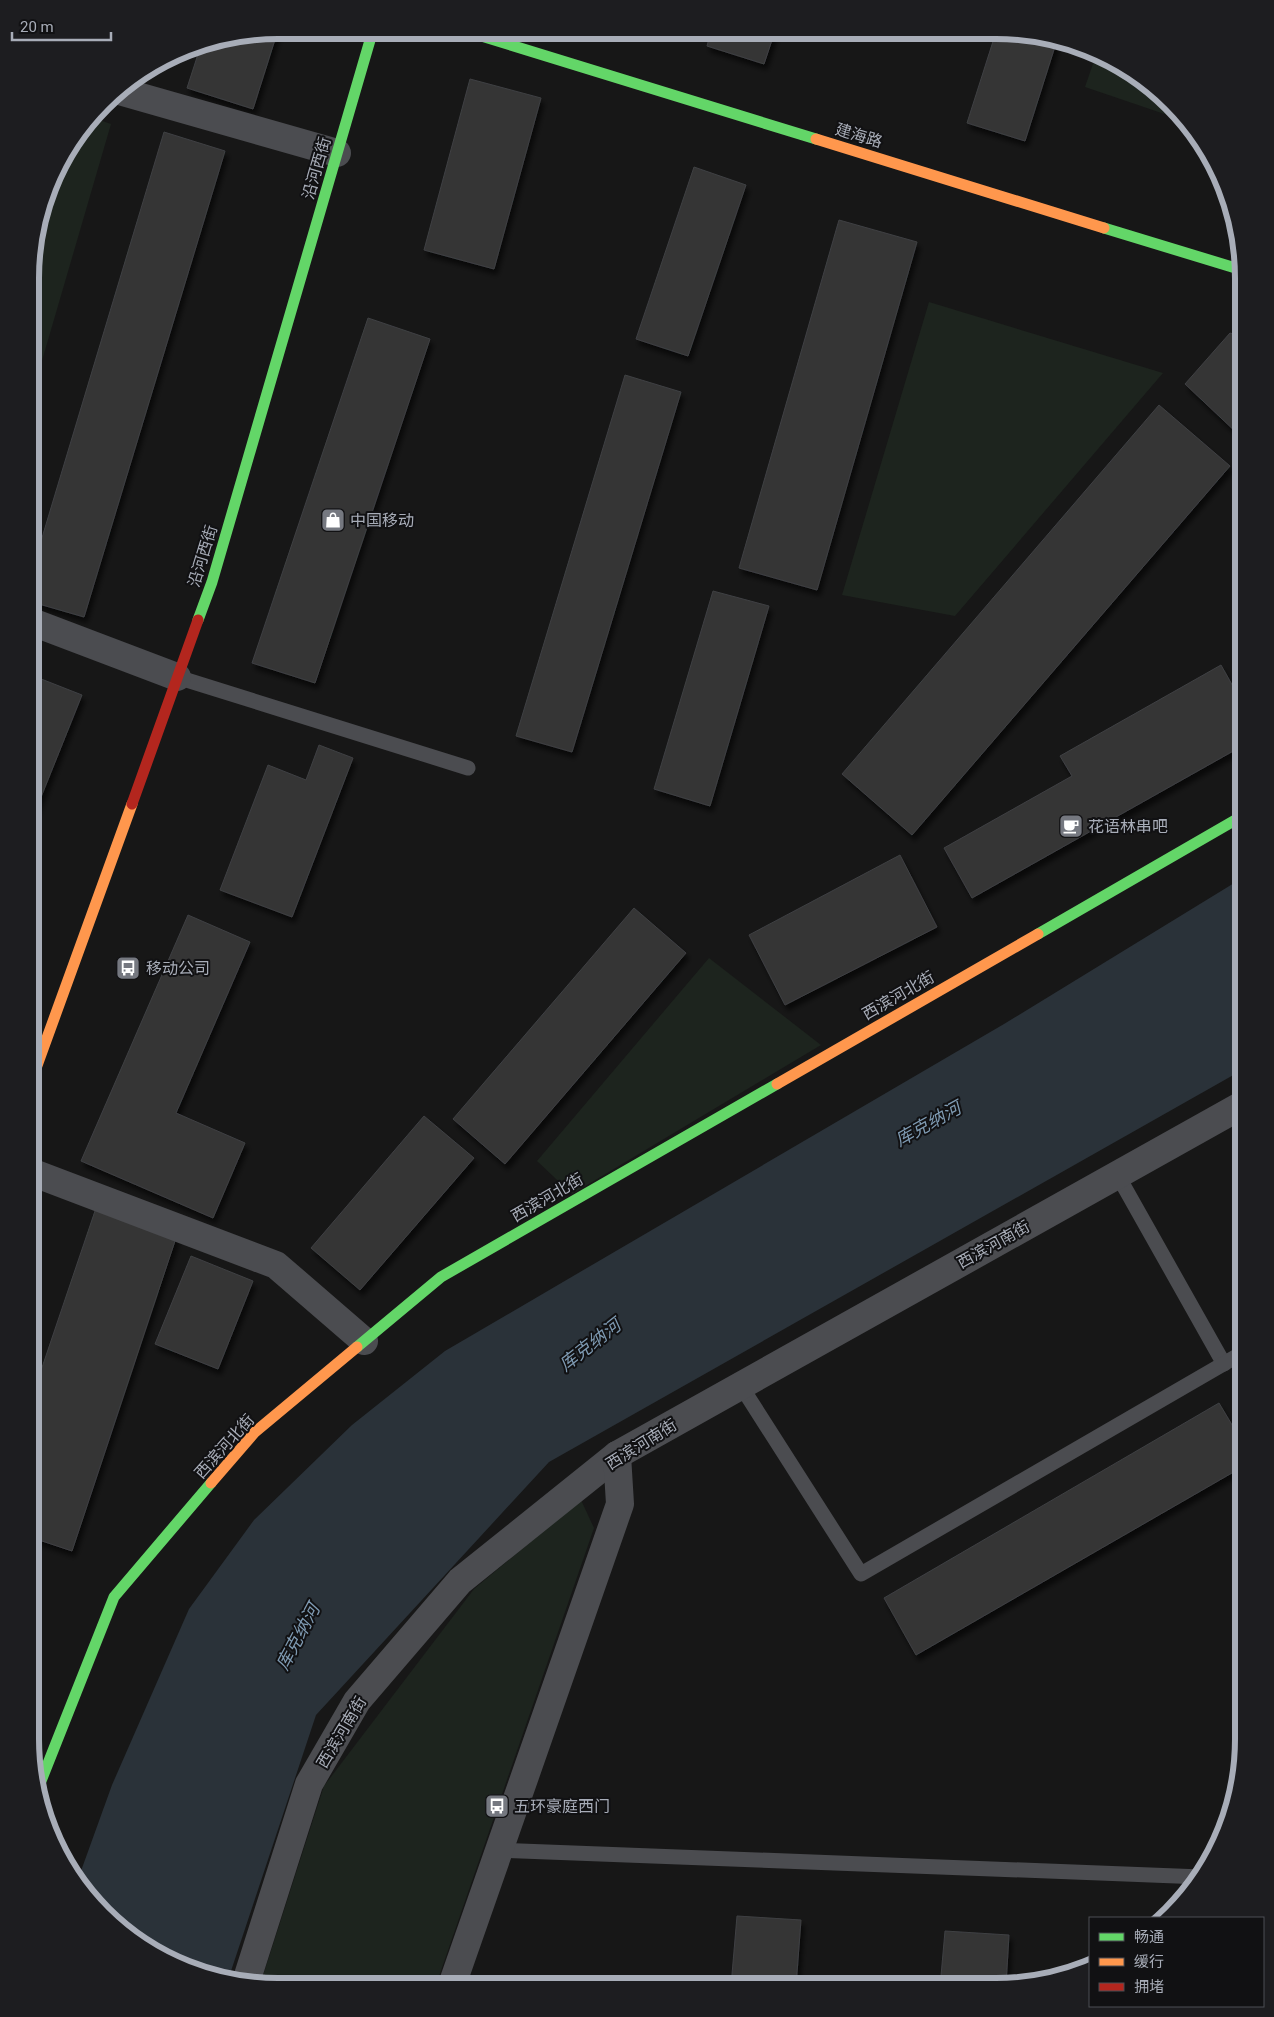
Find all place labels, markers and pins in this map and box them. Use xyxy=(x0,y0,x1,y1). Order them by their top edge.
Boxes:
shop icon: 中国移动 xyxy=(320,507,346,533)
place label: 中国移动 xyxy=(350,511,414,530)
cafe icon: 花语林串吧 xyxy=(1058,813,1084,839)
place label: 花语林串吧 xyxy=(1088,817,1168,836)
bus stop icon: 移动公司 xyxy=(115,955,141,981)
place label: 移动公司 xyxy=(146,959,210,978)
bus stop icon: 五环豪庭西门 xyxy=(484,1793,510,1819)
place label: 五环豪庭西门 xyxy=(514,1797,610,1816)

